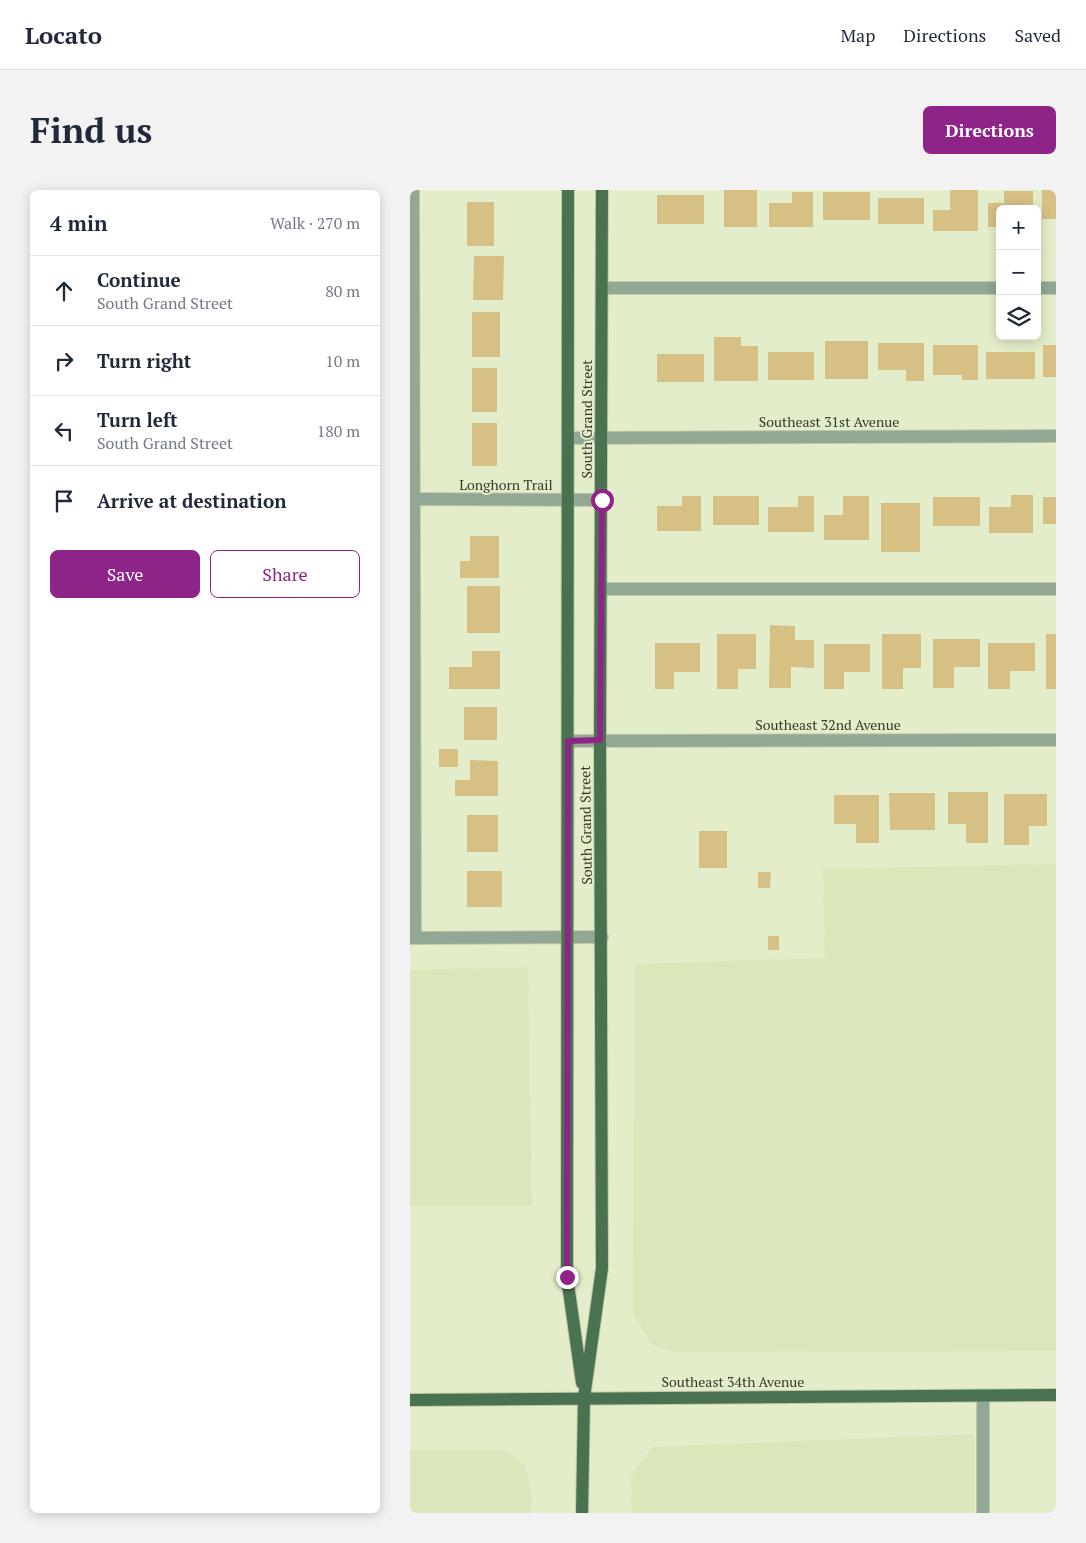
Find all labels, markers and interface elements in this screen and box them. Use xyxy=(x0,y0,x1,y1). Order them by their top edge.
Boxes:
text: Locato xyxy=(25,19,102,51)
text: Map xyxy=(840,23,875,47)
text: Directions xyxy=(903,23,986,47)
text: Saved xyxy=(1014,23,1061,47)
button: Directions xyxy=(923,106,1056,154)
text: Find us xyxy=(30,107,152,153)
map controls xyxy=(996,205,1041,340)
button: + xyxy=(996,205,1041,250)
text: 4 min xyxy=(50,209,107,237)
text: Walk · 270 m xyxy=(270,212,360,234)
button: − xyxy=(996,250,1041,295)
text: Continue xyxy=(97,267,181,292)
icon: ahead xyxy=(50,277,78,305)
text: 80 m xyxy=(325,280,360,302)
text: South Grand Street xyxy=(97,292,233,314)
button: layers xyxy=(996,295,1041,340)
icon: right xyxy=(50,347,78,375)
text: Turn right xyxy=(97,348,191,373)
text: 10 m xyxy=(325,350,360,372)
street label: South Grand Street xyxy=(577,359,596,479)
text: Turn left xyxy=(97,407,178,432)
street label: Southeast 31st Avenue xyxy=(759,412,899,431)
icon: left xyxy=(50,417,78,445)
text: 180 m xyxy=(317,420,360,442)
text: South Grand Street xyxy=(97,432,233,454)
street label: Longhorn Trail xyxy=(459,475,553,494)
icon: arrive xyxy=(50,487,78,515)
text: Arrive at destination xyxy=(97,488,286,513)
route start xyxy=(591,489,614,512)
button: Save xyxy=(50,550,200,598)
button: Share xyxy=(210,550,360,598)
street label: Southeast 32nd Avenue xyxy=(755,715,901,734)
street label: South Grand Street xyxy=(575,765,596,885)
route end xyxy=(556,1266,579,1289)
street label: Southeast 34th Avenue xyxy=(662,1372,804,1391)

